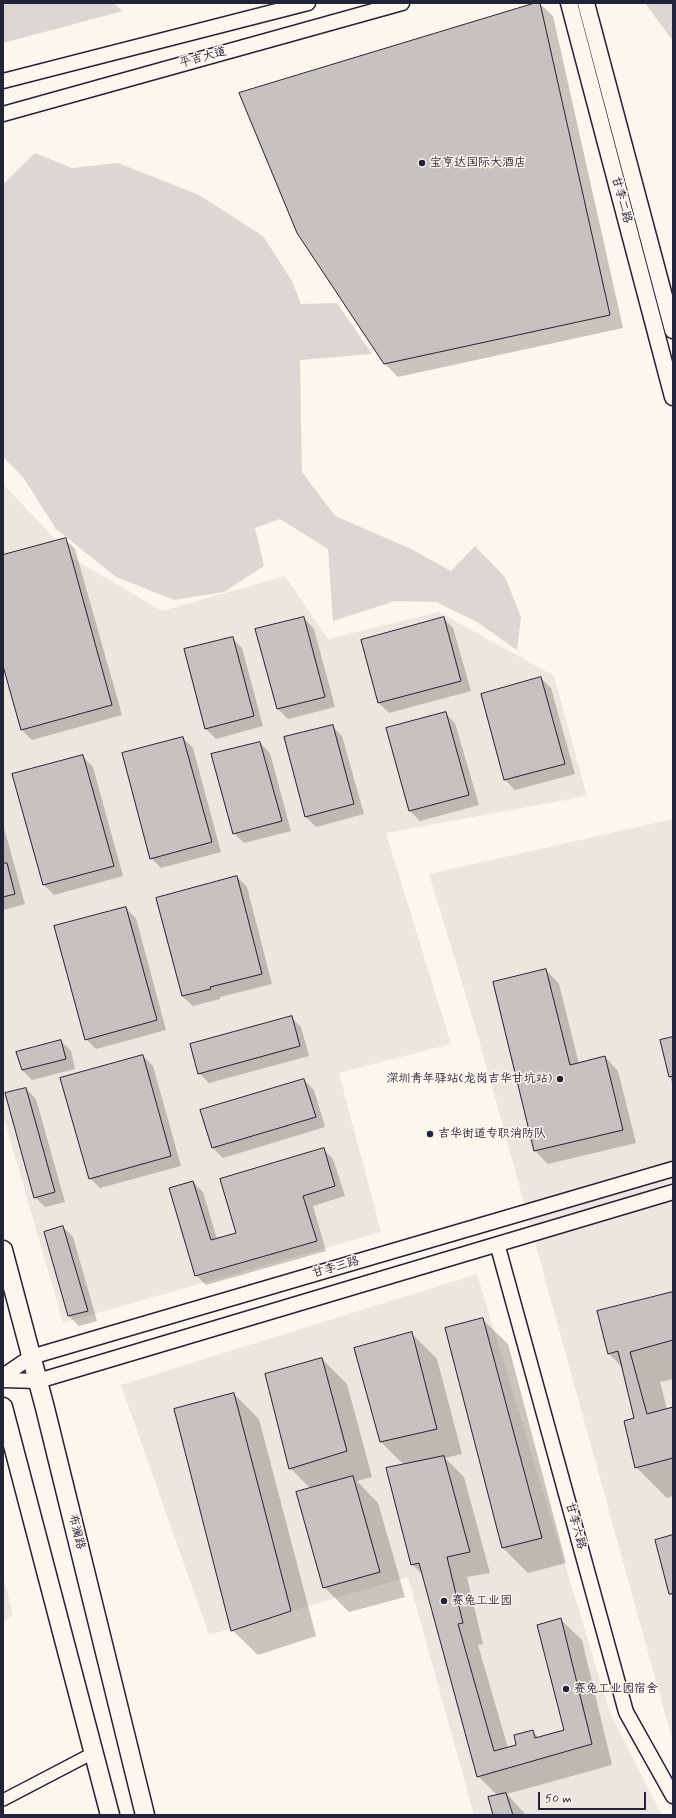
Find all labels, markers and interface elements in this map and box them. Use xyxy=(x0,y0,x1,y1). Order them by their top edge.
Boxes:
street label: 平吉大道 xyxy=(178,45,228,71)
place label: 宝亨达国际大酒店 xyxy=(430,156,526,170)
marker: 宝亨达国际大酒店 xyxy=(417,158,427,168)
street label: 甘李二路 xyxy=(608,175,634,225)
place label: 深圳青年驿站(龙岗吉华甘坑站) xyxy=(387,1072,552,1086)
marker: 深圳青年驿站(龙岗吉华甘坑站) xyxy=(555,1074,565,1084)
place label: 吉华街道专职消防队 xyxy=(438,1127,546,1141)
marker: 吉华街道专职消防队 xyxy=(425,1129,435,1139)
street label: 甘李三路 xyxy=(311,1254,361,1282)
street label: 甘李六路 xyxy=(562,1501,588,1551)
street label: 布澜路 xyxy=(65,1513,87,1551)
place label: 赛兔工业园 xyxy=(452,1594,512,1608)
marker: 赛兔工业园 xyxy=(439,1596,449,1606)
place label: 赛兔工业园宿舍 xyxy=(574,1682,658,1696)
marker: 赛兔工业园宿舍 xyxy=(561,1684,571,1694)
scale bar xyxy=(540,1784,648,1810)
text: 50 m xyxy=(545,1791,572,1807)

